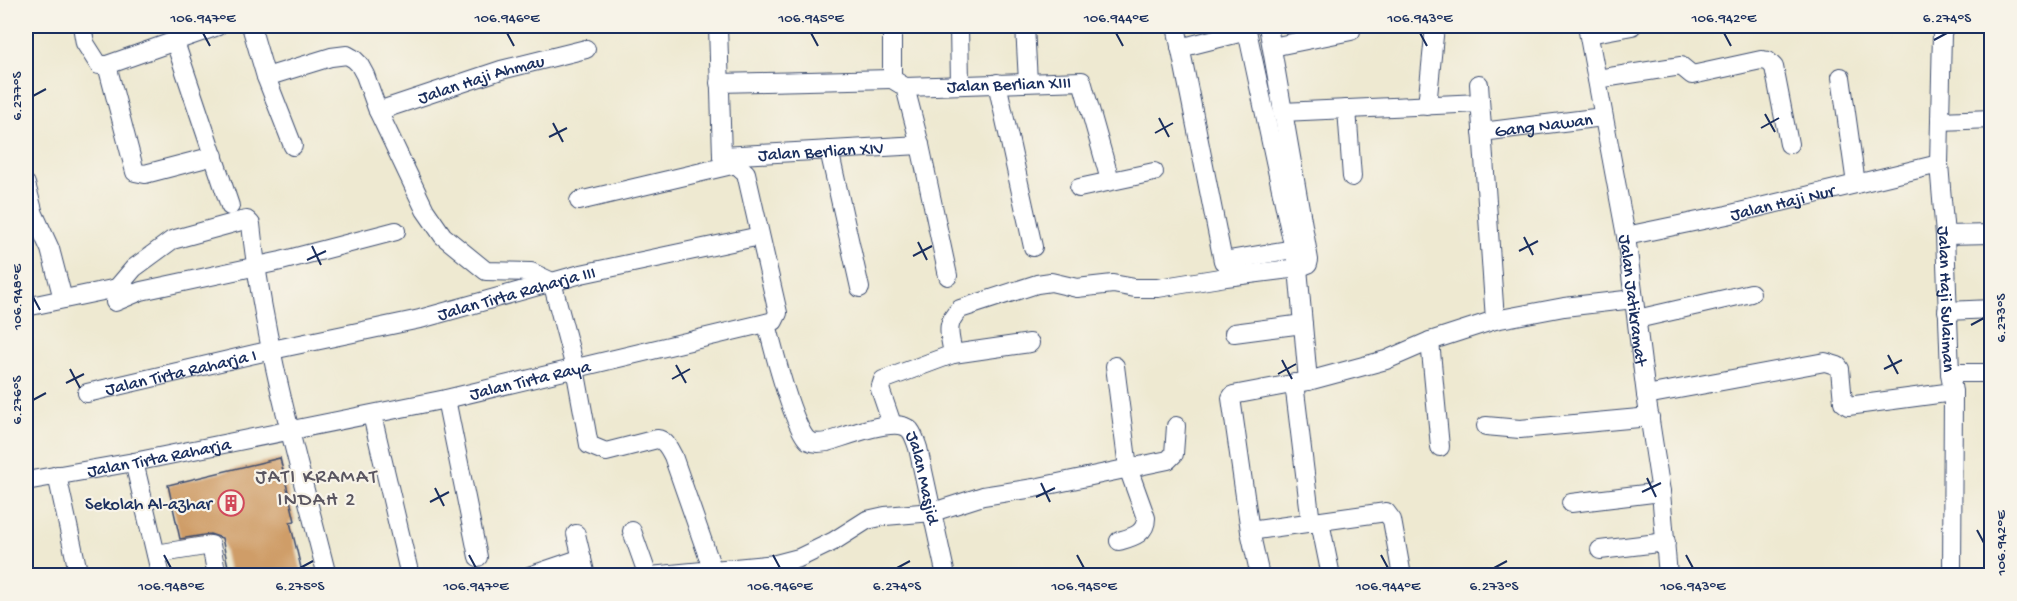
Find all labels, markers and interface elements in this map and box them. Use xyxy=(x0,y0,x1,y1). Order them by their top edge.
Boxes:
text: 106.947°E xyxy=(169,10,236,28)
text: 106.946°E xyxy=(473,10,540,28)
text: 106.945°E xyxy=(777,10,844,28)
text: 106.944°E xyxy=(1083,10,1149,28)
text: 106.943°E xyxy=(1386,10,1453,28)
text: 106.942°E xyxy=(1691,10,1757,28)
text: 6.274°S xyxy=(1923,10,1971,28)
street label: Jalan Haji Ahmau xyxy=(416,52,547,110)
text: 6.277°S xyxy=(9,71,27,120)
street label: Jalan Berlian XIII xyxy=(946,73,1072,99)
street label: Gang Nawan xyxy=(1494,110,1595,143)
street label: Jalan Berlian XIV xyxy=(758,139,884,167)
street label: Jalan Haji Nur xyxy=(1729,181,1839,227)
street label: Jalan Haji Sulaiman xyxy=(1931,225,1958,373)
street label: Jalan Jatikramat xyxy=(1613,234,1650,368)
text: 106.948°E xyxy=(9,263,27,331)
street label: Jalan Tirta Raharja III xyxy=(435,263,598,327)
text: 6.273°S xyxy=(1993,293,2011,342)
street label: Jalan Tirta Raharja I xyxy=(103,346,259,401)
street label: Jalan Tirta Raya xyxy=(468,357,594,406)
text: 6.276°S xyxy=(9,376,27,424)
street label: Jalan Masjid xyxy=(900,428,943,528)
street label: Jalan Tirta Raharja xyxy=(86,435,234,483)
district label: JATI KRAMAT INDAH 2 xyxy=(256,467,378,513)
building icon: Sekolah Al-azhar xyxy=(216,488,246,518)
place label: Sekolah Al-azhar xyxy=(85,495,214,516)
text: 106.942°E xyxy=(1993,510,2011,576)
text: 106.948°E xyxy=(137,578,205,596)
text: 6.275°S xyxy=(275,578,325,596)
text: 106.947°E xyxy=(442,578,509,596)
text: 106.946°E xyxy=(746,578,813,596)
text: 6.274°S xyxy=(873,578,921,596)
text: 106.945°E xyxy=(1050,578,1117,596)
text: 106.944°E xyxy=(1355,578,1421,596)
text: 6.273°S xyxy=(1470,578,1519,596)
text: 106.943°E xyxy=(1659,578,1726,596)

